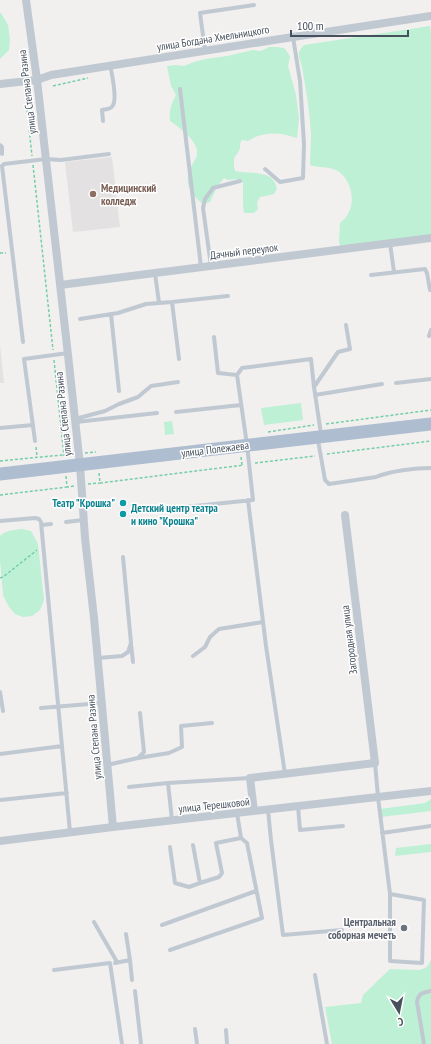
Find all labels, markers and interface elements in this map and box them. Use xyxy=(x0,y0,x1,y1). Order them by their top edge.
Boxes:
scale bar xyxy=(291,12,408,38)
text: 100 m xyxy=(297,18,324,33)
street label: улица Богдана Хмельницкого xyxy=(156,22,270,54)
street label: улица Степана Разина xyxy=(15,49,39,135)
place label: Медицинский колледж xyxy=(101,181,156,208)
marker: Медицинский колледж xyxy=(88,189,98,199)
street label: Дачный переулок xyxy=(209,240,280,262)
street label: улица Степана Разина xyxy=(52,371,74,457)
street label: улица Полежаева xyxy=(180,438,250,460)
place label: Театр "Крошка" xyxy=(52,496,115,510)
marker: Театр "Крошка" xyxy=(118,498,128,508)
place label: Детский центр театра и кино "Крошка" xyxy=(131,501,218,528)
marker: Детский центр театра и кино "Крошка" xyxy=(118,509,128,519)
street label: Загородная улица xyxy=(338,605,360,675)
street label: улица Степана Разина xyxy=(83,694,105,780)
street label: улица Терешковой xyxy=(178,794,251,816)
place label: Центральная соборная мечеть xyxy=(328,915,396,942)
marker: Центральная соборная мечеть xyxy=(399,923,409,933)
north arrow xyxy=(379,992,419,1032)
text: С xyxy=(397,1015,404,1029)

